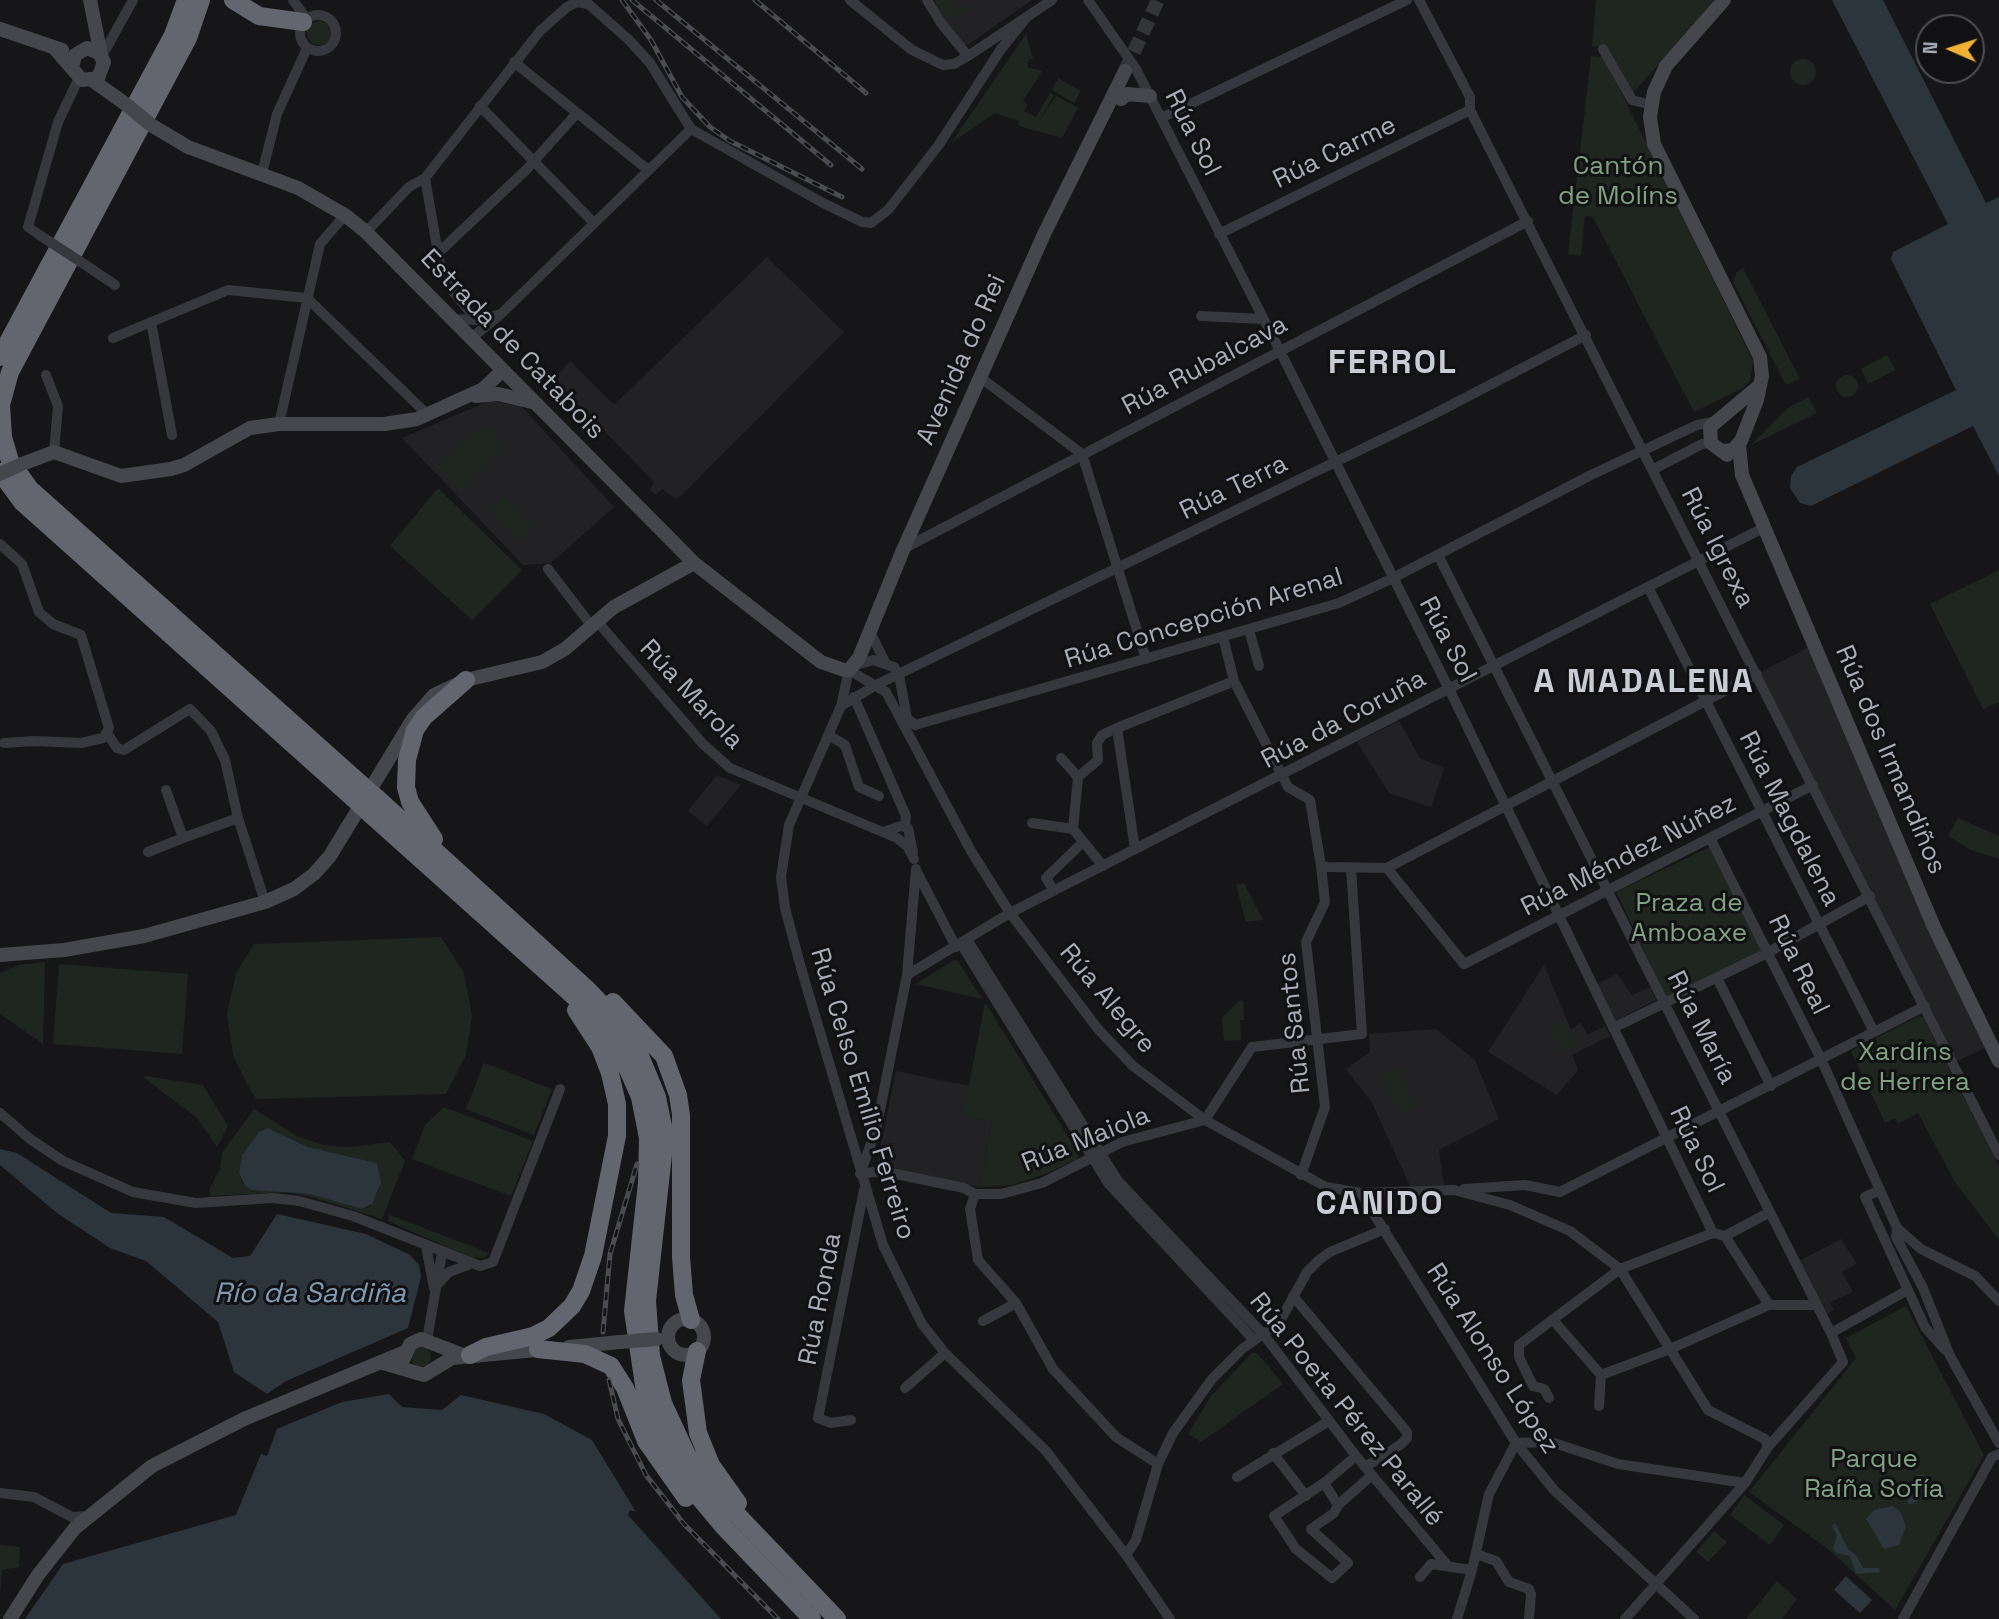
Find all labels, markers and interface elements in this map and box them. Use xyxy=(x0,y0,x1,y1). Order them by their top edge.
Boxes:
north arrow xyxy=(1915,14,1985,84)
text: N xyxy=(1918,41,1943,55)
street label: Rúa Sol xyxy=(1157,85,1227,181)
street label: Rúa Carme xyxy=(1268,110,1402,196)
park label: Cantón de Molíns xyxy=(1558,151,1678,212)
street label: Estrada de Catabois xyxy=(413,244,611,446)
street label: Avenida do Rei xyxy=(911,270,1013,450)
street label: Rúa Rubalcava xyxy=(1117,309,1293,423)
district label: FERROL xyxy=(1329,344,1457,384)
street label: Rúa Terra xyxy=(1175,449,1293,527)
street label: Rúa Igrexa xyxy=(1673,483,1761,613)
street label: Rúa Concepción Arenal xyxy=(1061,562,1347,676)
street label: Rúa Sol xyxy=(1412,592,1482,688)
street label: Rúa Marola xyxy=(632,634,750,756)
street label: Rúa dos Irmandiños xyxy=(1828,641,1952,879)
district label: A MADALENA xyxy=(1535,663,1753,703)
street label: Rúa da Coruña xyxy=(1256,664,1432,776)
street label: Rúa Magdalena xyxy=(1732,726,1846,912)
street label: Rúa Méndez Núñez xyxy=(1516,788,1742,924)
park label: Praza de Amboaxe xyxy=(1631,888,1747,950)
street label: Rúa Real xyxy=(1761,910,1835,1020)
street label: Rúa Alegre xyxy=(1052,938,1162,1060)
street label: Rúa Celso Emilio Ferreiro xyxy=(803,944,921,1244)
street label: Rúa Santos xyxy=(1272,951,1318,1095)
street label: Rúa María xyxy=(1659,966,1743,1090)
park label: Xardíns de Herrera xyxy=(1840,1037,1970,1098)
street label: Rúa Maiola xyxy=(1018,1100,1154,1180)
street label: Rúa Sol xyxy=(1662,1102,1730,1198)
district label: CANIDO xyxy=(1316,1185,1444,1225)
street label: Rúa Ronda xyxy=(793,1230,849,1368)
street label: Rúa Alonso López xyxy=(1419,1258,1565,1460)
water label: Río da Sardiña xyxy=(214,1277,406,1311)
street label: Rúa Poeta Pérez Parallé xyxy=(1242,1287,1450,1533)
park label: Parque Raíña Sofía xyxy=(1804,1444,1944,1506)

